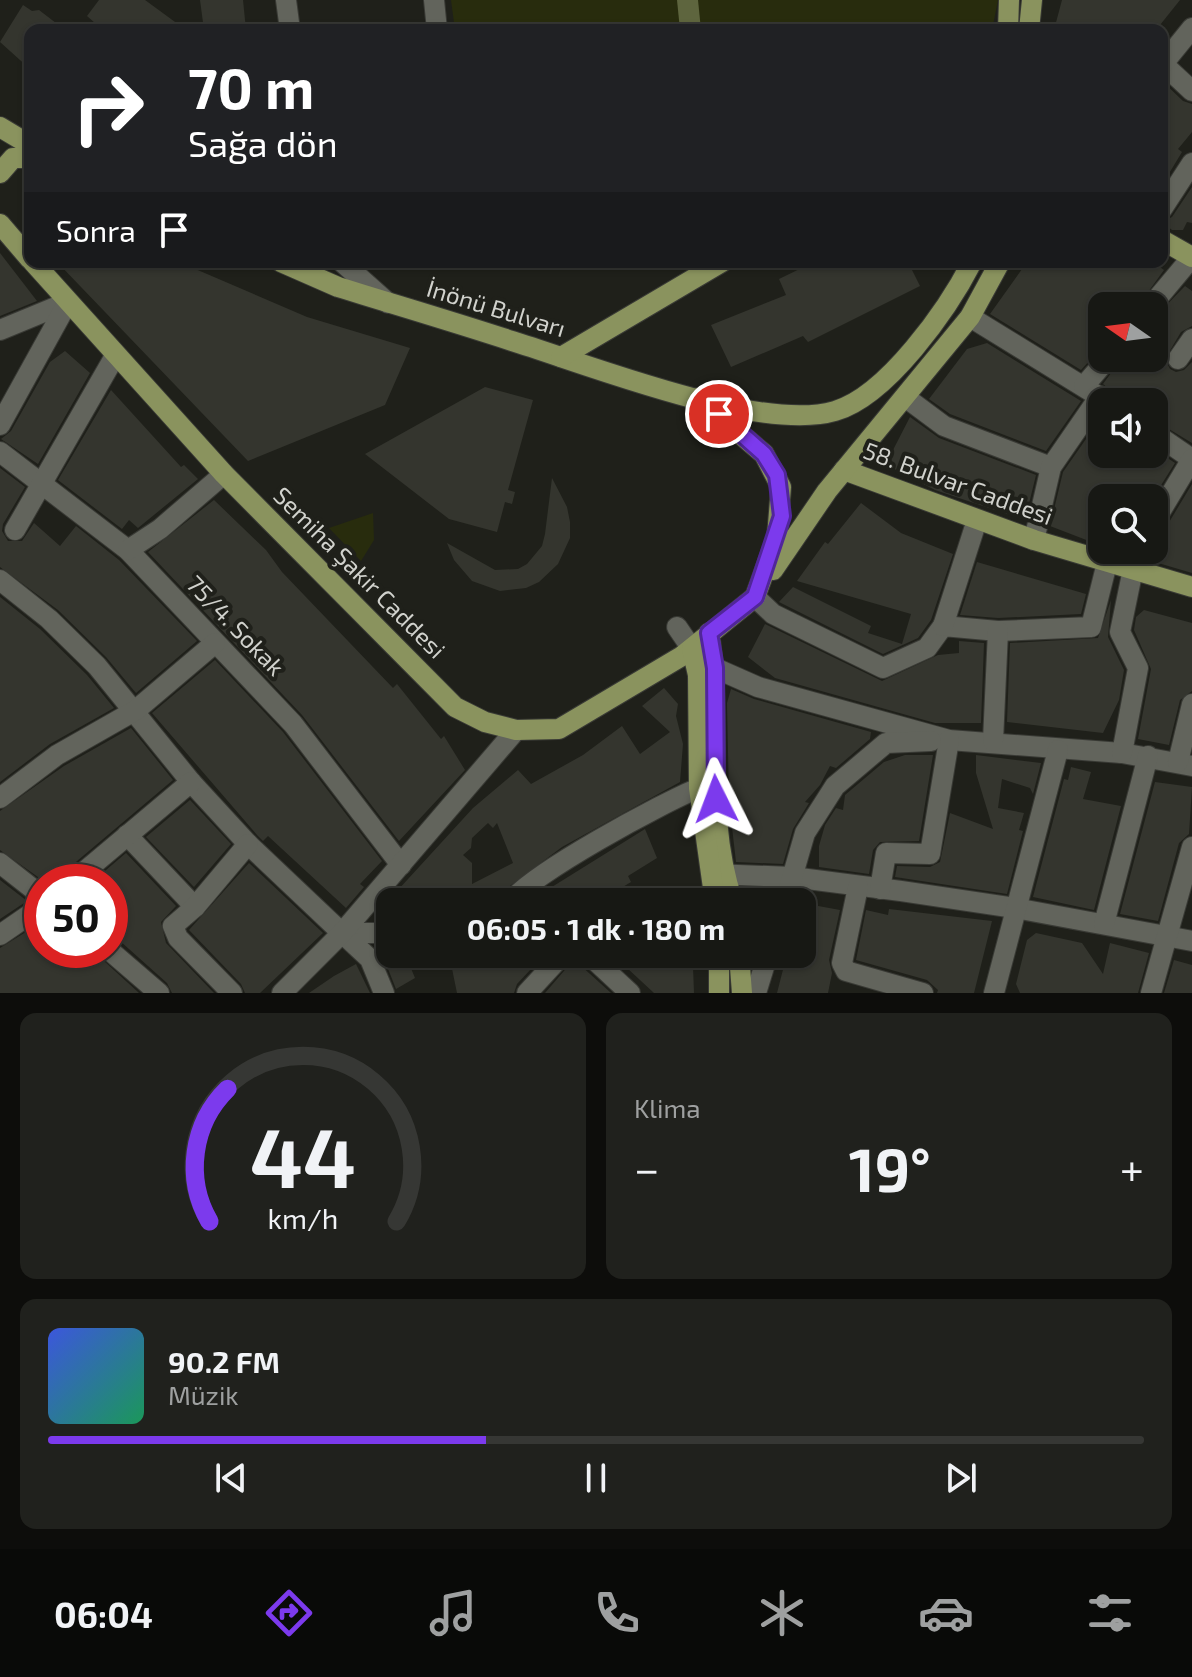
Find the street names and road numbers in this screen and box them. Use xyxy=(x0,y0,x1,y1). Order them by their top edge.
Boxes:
street label: İnönü Bulvarı xyxy=(424,273,569,342)
street label: 58. Bulvar Caddesi xyxy=(860,435,1057,530)
street label: Semiha Şakir Caddesi xyxy=(268,480,452,664)
street label: 75/4. Sokak xyxy=(181,569,291,681)

